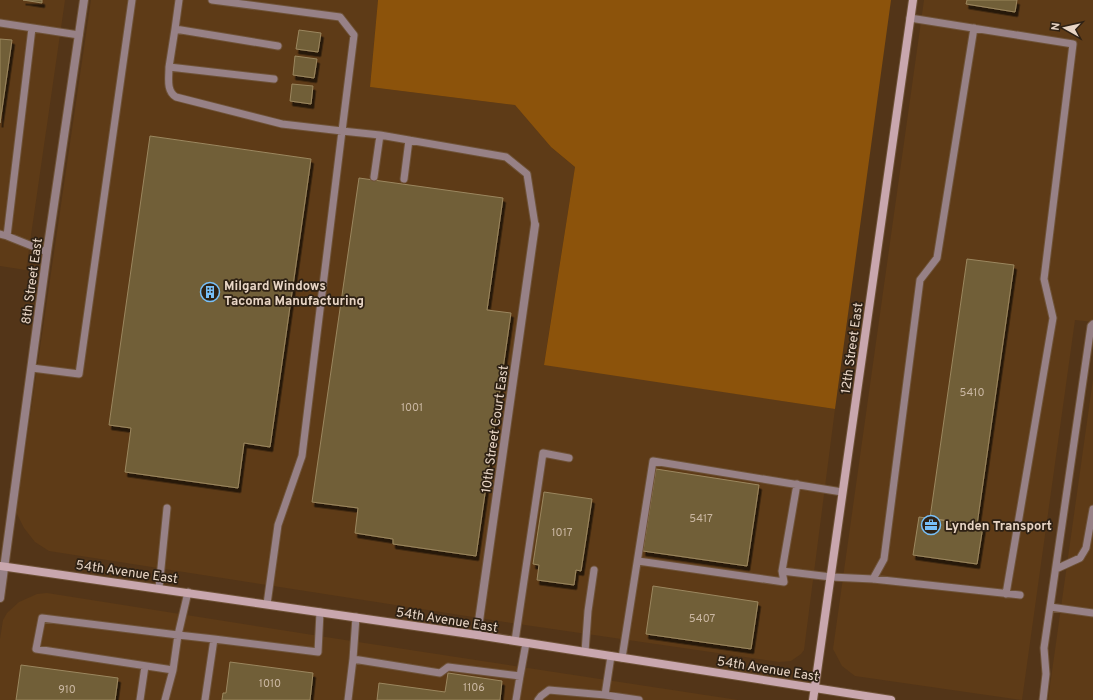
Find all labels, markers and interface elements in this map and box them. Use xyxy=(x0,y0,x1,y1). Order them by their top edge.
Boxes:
north arrow xyxy=(1045,8,1085,48)
text: N xyxy=(1049,22,1064,32)
street label: 8th Street East xyxy=(19,237,47,325)
place label: Milgard Windows Tacoma Manufacturing xyxy=(224,279,364,310)
building icon: Milgard Windows Tacoma Manufacturing xyxy=(199,281,221,303)
street label: 12th Street East xyxy=(839,301,867,395)
street label: 10th Street Court East xyxy=(479,364,513,494)
house number: 5410 xyxy=(959,386,985,400)
house number: 1001 xyxy=(401,401,423,415)
house number: 5417 xyxy=(689,512,713,526)
office icon: Lynden Transport xyxy=(920,514,942,536)
place label: Lynden Transport xyxy=(945,519,1052,535)
house number: 1017 xyxy=(552,526,573,540)
street label: 54th Avenue East xyxy=(75,558,179,588)
street label: 54th Avenue East xyxy=(395,605,499,637)
house number: 5407 xyxy=(689,612,715,626)
street label: 54th Avenue East xyxy=(716,654,820,686)
house number: 1010 xyxy=(259,677,281,691)
house number: 1106 xyxy=(463,681,485,695)
house number: 910 xyxy=(58,683,76,697)

